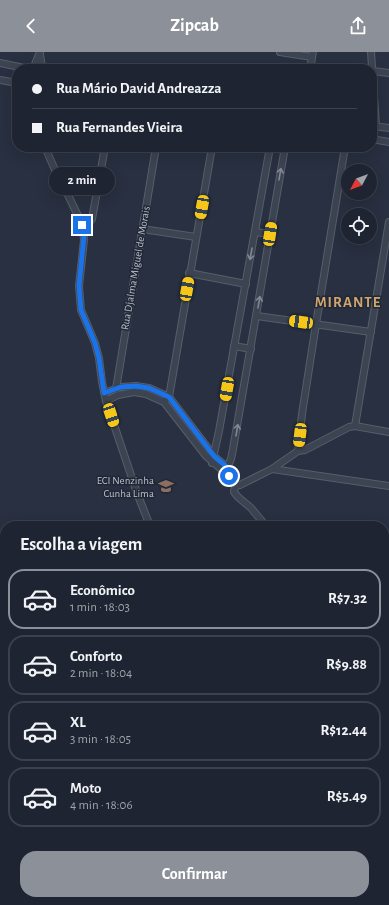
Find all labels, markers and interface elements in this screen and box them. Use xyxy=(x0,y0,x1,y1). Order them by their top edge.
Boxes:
icon: back xyxy=(20,15,42,37)
icon: share xyxy=(347,15,369,37)
text: Zipcab xyxy=(170,17,219,35)
text: Rua Mário David Andreazza xyxy=(56,81,221,96)
text: Rua Fernandes Vieira xyxy=(56,120,183,135)
north arrow xyxy=(341,164,377,200)
map controls xyxy=(341,164,377,244)
callout: 2 min xyxy=(49,167,115,195)
one-way arrow xyxy=(277,168,285,181)
text: 2 min xyxy=(68,174,96,187)
car xyxy=(194,194,210,220)
street label: Rua Djalma Miguel de Morais xyxy=(119,205,152,331)
button: locate xyxy=(341,208,377,244)
route end xyxy=(73,216,91,234)
car xyxy=(262,221,278,247)
one-way arrow xyxy=(247,247,255,260)
car xyxy=(179,276,195,302)
district label: MIRANTE xyxy=(315,295,381,310)
one-way arrow xyxy=(255,296,263,309)
car xyxy=(288,314,314,330)
car xyxy=(219,376,235,402)
car xyxy=(102,402,120,428)
car xyxy=(293,422,307,448)
one-way arrow xyxy=(233,424,241,437)
route start xyxy=(220,467,238,485)
place label: ECI Nenzinha Cunha Lima xyxy=(97,475,154,499)
school or university icon: ECI Nenzinha Cunha Lima xyxy=(157,477,175,495)
text: Escolha a viagem xyxy=(20,536,142,554)
icon: car xyxy=(22,581,58,617)
text: Econômico xyxy=(70,583,135,598)
text: R$7.32 xyxy=(328,591,367,606)
text: 1 min · 18:03 xyxy=(70,601,130,614)
icon: car xyxy=(22,647,58,683)
text: Conforto xyxy=(70,649,122,664)
text: R$9.88 xyxy=(326,657,367,672)
text: 2 min · 18:04 xyxy=(70,667,132,680)
icon: car xyxy=(22,713,58,749)
text: XL xyxy=(70,715,86,730)
text: R$12.44 xyxy=(320,723,367,738)
text: 3 min · 18:05 xyxy=(70,733,131,746)
icon: car xyxy=(22,779,58,815)
text: Moto xyxy=(70,781,102,796)
text: R$5.49 xyxy=(327,789,367,804)
text: 4 min · 18:06 xyxy=(70,799,133,812)
button: Confirmar xyxy=(20,851,369,897)

